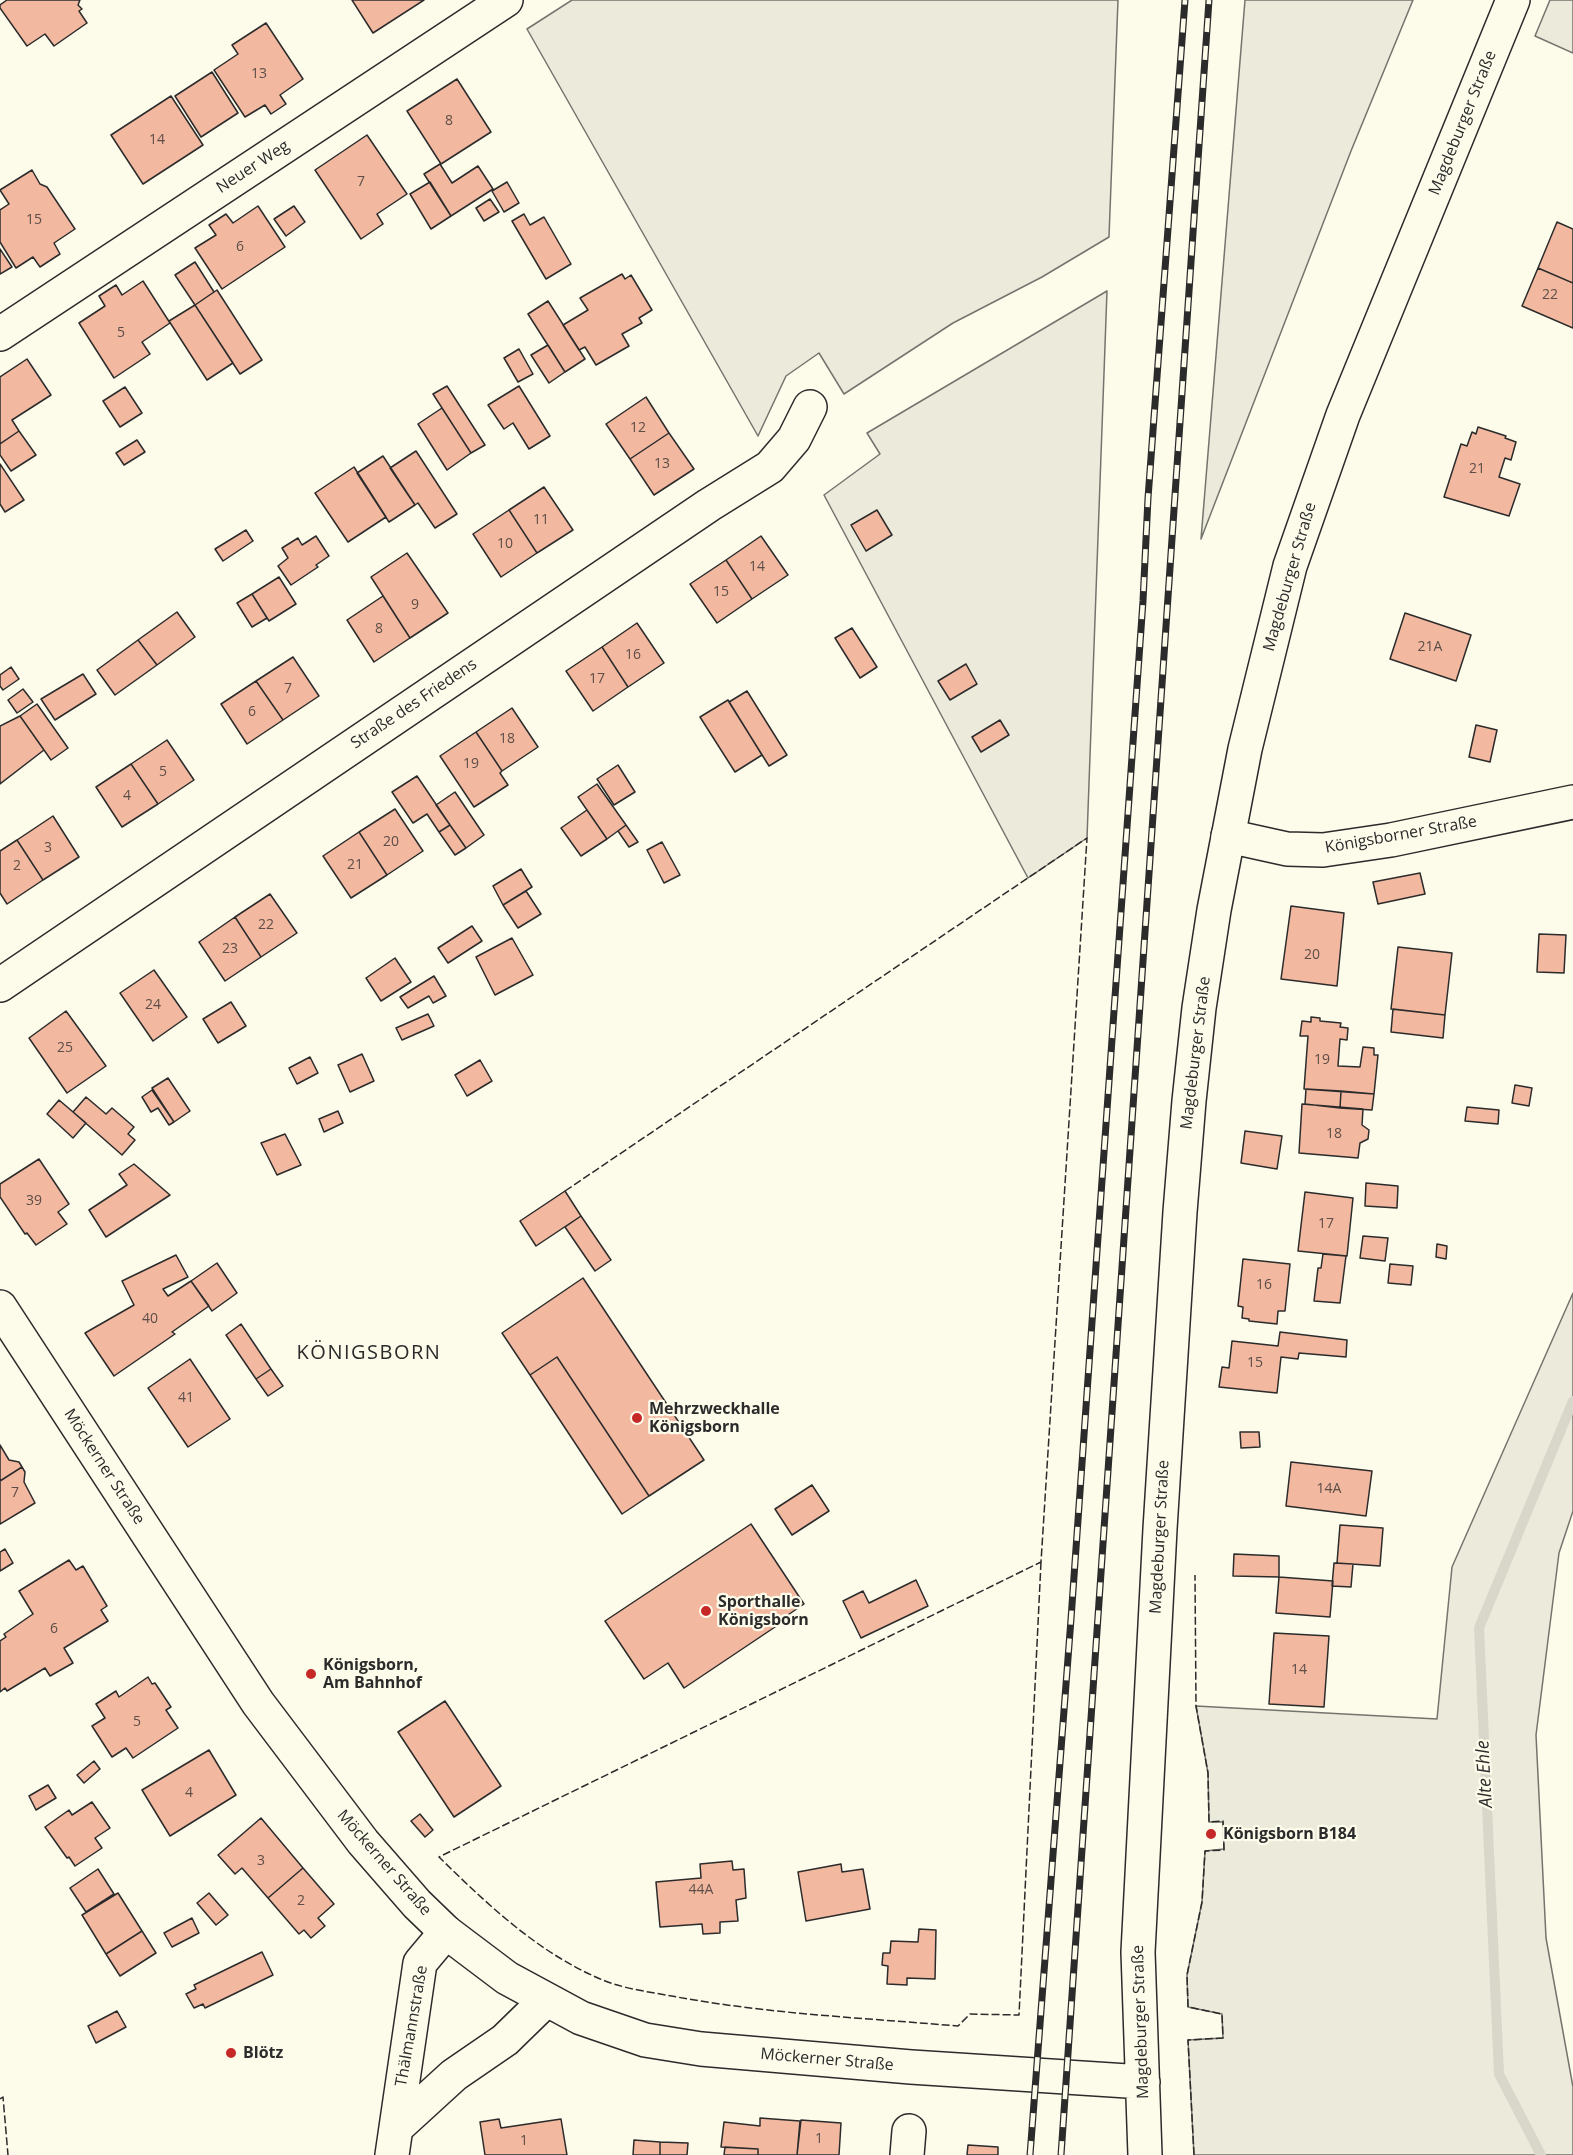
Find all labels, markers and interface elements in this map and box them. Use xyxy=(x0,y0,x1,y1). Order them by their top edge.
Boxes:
street label: Magdeburger Straße xyxy=(1425,48,1501,198)
house number: 13 xyxy=(251,66,267,82)
house number: 8 xyxy=(445,113,453,129)
house number: 14 xyxy=(149,132,165,148)
street label: Neuer Weg xyxy=(213,136,293,198)
house number: 7 xyxy=(357,174,365,190)
house number: 15 xyxy=(26,212,42,228)
house number: 6 xyxy=(236,239,244,255)
house number: 22 xyxy=(1542,287,1558,303)
house number: 5 xyxy=(117,325,125,341)
house number: 12 xyxy=(630,420,646,436)
house number: 13 xyxy=(654,456,670,472)
house number: 21 xyxy=(1469,461,1485,477)
street label: Magdeburger Straße xyxy=(1260,500,1320,654)
house number: 11 xyxy=(533,512,549,528)
house number: 10 xyxy=(497,536,513,552)
house number: 14 xyxy=(749,559,765,575)
house number: 15 xyxy=(713,584,729,600)
house number: 9 xyxy=(411,597,419,613)
house number: 8 xyxy=(375,621,383,637)
house number: 21A xyxy=(1418,639,1442,655)
house number: 16 xyxy=(625,647,641,663)
street label: Straße des Friedens xyxy=(347,655,481,753)
house number: 17 xyxy=(589,671,605,687)
house number: 7 xyxy=(284,681,292,697)
house number: 6 xyxy=(248,704,256,720)
house number: 18 xyxy=(499,731,515,747)
house number: 19 xyxy=(463,756,479,772)
house number: 5 xyxy=(159,764,167,780)
house number: 4 xyxy=(123,788,131,804)
street label: Königsborner Straße xyxy=(1324,812,1478,858)
house number: 20 xyxy=(383,834,399,850)
house number: 3 xyxy=(44,840,52,856)
house number: 21 xyxy=(347,857,363,873)
house number: 2 xyxy=(13,858,21,874)
house number: 22 xyxy=(258,917,274,933)
house number: 23 xyxy=(222,941,238,957)
house number: 20 xyxy=(1304,947,1320,963)
street label: Magdeburger Straße xyxy=(1177,975,1215,1131)
house number: 24 xyxy=(145,997,161,1013)
house number: 25 xyxy=(57,1040,73,1056)
house number: 19 xyxy=(1314,1052,1330,1068)
house number: 18 xyxy=(1326,1126,1342,1142)
house number: 39 xyxy=(26,1193,42,1209)
house number: 17 xyxy=(1318,1216,1334,1232)
house number: 16 xyxy=(1256,1277,1272,1293)
house number: 40 xyxy=(142,1311,158,1327)
district label: KÖNIGSBORN xyxy=(297,1341,441,1365)
house number: 15 xyxy=(1247,1355,1263,1371)
house number: 41 xyxy=(178,1390,194,1406)
place label: Mehrzweckhalle Königsborn xyxy=(649,1399,780,1437)
street label: Möckerner Straße xyxy=(59,1406,149,1528)
marker: Mehrzweckhalle Königsborn xyxy=(630,1411,644,1425)
street label: Magdeburger Straße xyxy=(1146,1460,1174,1614)
house number: 14A xyxy=(1317,1481,1341,1497)
house number: 7 xyxy=(11,1485,19,1501)
place label: Sporthalle Königsborn xyxy=(718,1592,809,1630)
marker: Sporthalle Königsborn xyxy=(699,1604,713,1618)
house number: 6 xyxy=(50,1621,58,1637)
place label: Königsborn, Am Bahnhof xyxy=(323,1655,422,1693)
house number: 14 xyxy=(1291,1662,1307,1678)
marker: Königsborn, Am Bahnhof xyxy=(304,1667,318,1681)
house number: 5 xyxy=(133,1714,141,1730)
water label: Alte Ehle xyxy=(1472,1740,1498,1808)
house number: 4 xyxy=(185,1785,193,1801)
street label: Möckerner Straße xyxy=(333,1806,435,1920)
place label: Königsborn B184 xyxy=(1223,1824,1356,1844)
marker: Königsborn B184 xyxy=(1204,1827,1218,1841)
house number: 3 xyxy=(257,1853,265,1869)
house number: 44A xyxy=(689,1882,713,1898)
house number: 2 xyxy=(297,1893,305,1909)
street label: Magdeburger Straße xyxy=(1129,1945,1153,2099)
street label: Thälmannstraße xyxy=(392,1964,432,2088)
place label: Blötz xyxy=(243,2043,283,2063)
street label: Möckerner Straße xyxy=(759,2045,895,2075)
marker: Blötz xyxy=(224,2046,238,2060)
house number: 1 xyxy=(815,2131,823,2147)
house number: 1 xyxy=(520,2133,528,2149)

